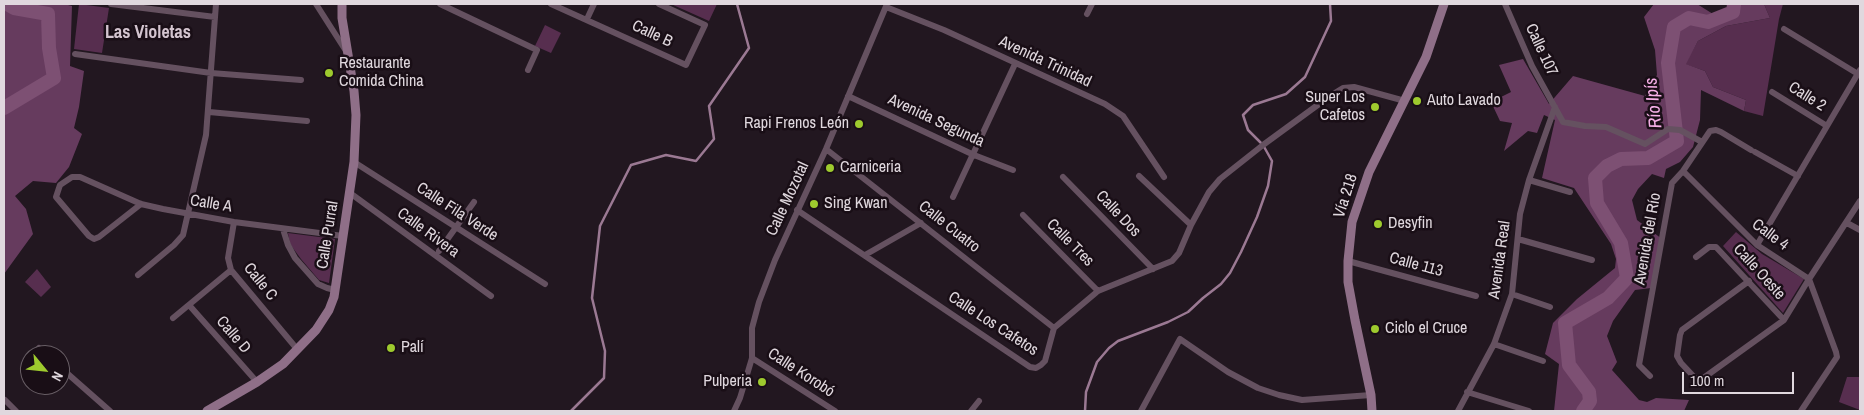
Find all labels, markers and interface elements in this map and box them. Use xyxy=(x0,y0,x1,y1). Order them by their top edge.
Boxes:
street label: Calle B xyxy=(629,16,675,52)
street label: Calle 107 xyxy=(1521,21,1561,79)
district label: Las Violetas xyxy=(105,22,191,44)
street label: Avenida Trinidad xyxy=(996,32,1094,92)
place label: Restaurante Comida China xyxy=(339,54,424,92)
marker: Restaurante Comida China xyxy=(323,67,335,79)
water label: Río Ipís xyxy=(1641,77,1667,129)
street label: Calle 2 xyxy=(1785,78,1829,116)
place label: Super Los Cafetos xyxy=(1305,88,1365,126)
street label: Avenida Segunda xyxy=(885,90,987,152)
place label: Auto Lavado xyxy=(1427,91,1501,111)
marker: Auto Lavado xyxy=(1411,95,1423,107)
marker: Super Los Cafetos xyxy=(1369,101,1381,113)
place label: Rapi Frenos León xyxy=(744,114,849,134)
marker: Rapi Frenos León xyxy=(853,118,865,130)
place label: Carniceria xyxy=(840,158,901,178)
street label: Calle Mozotal xyxy=(763,159,813,239)
marker: Carniceria xyxy=(824,162,836,174)
street label: Vía 218 xyxy=(1330,172,1362,220)
street label: Calle Fila Verde xyxy=(413,179,501,245)
street label: Calle Dos xyxy=(1091,187,1145,241)
street label: Calle A xyxy=(189,191,233,217)
street label: Avenida del Río xyxy=(1630,191,1666,287)
place label: Sing Kwan xyxy=(824,194,887,214)
street label: Calle Cuatro xyxy=(914,197,984,257)
marker: Sing Kwan xyxy=(808,198,820,210)
street label: Calle Purral xyxy=(313,200,343,270)
street label: Calle Rivera xyxy=(393,204,463,262)
place label: Desyfin xyxy=(1388,214,1432,234)
street label: Calle Tres xyxy=(1042,215,1098,271)
street label: Calle 4 xyxy=(1748,215,1792,255)
marker: Desyfin xyxy=(1372,218,1384,230)
street label: Avenida Real xyxy=(1485,220,1515,300)
street label: Calle Oeste xyxy=(1729,240,1789,304)
street label: Calle 113 xyxy=(1387,249,1445,281)
street label: Calle C xyxy=(239,259,281,305)
street label: Calle Los Cafetos xyxy=(944,288,1042,360)
street label: Calle D xyxy=(212,312,254,358)
place label: Ciclo el Cruce xyxy=(1385,319,1467,339)
marker: Ciclo el Cruce xyxy=(1369,323,1381,335)
place label: Palí xyxy=(401,338,424,358)
marker: Palí xyxy=(385,342,397,354)
street label: Calle Korobó xyxy=(764,344,838,402)
north arrow xyxy=(20,345,70,395)
scale bar xyxy=(1684,362,1796,394)
text: N xyxy=(47,369,67,384)
text: 100 m xyxy=(1690,370,1724,391)
place label: Pulperia xyxy=(703,372,752,392)
marker: Pulperia xyxy=(756,376,768,388)

